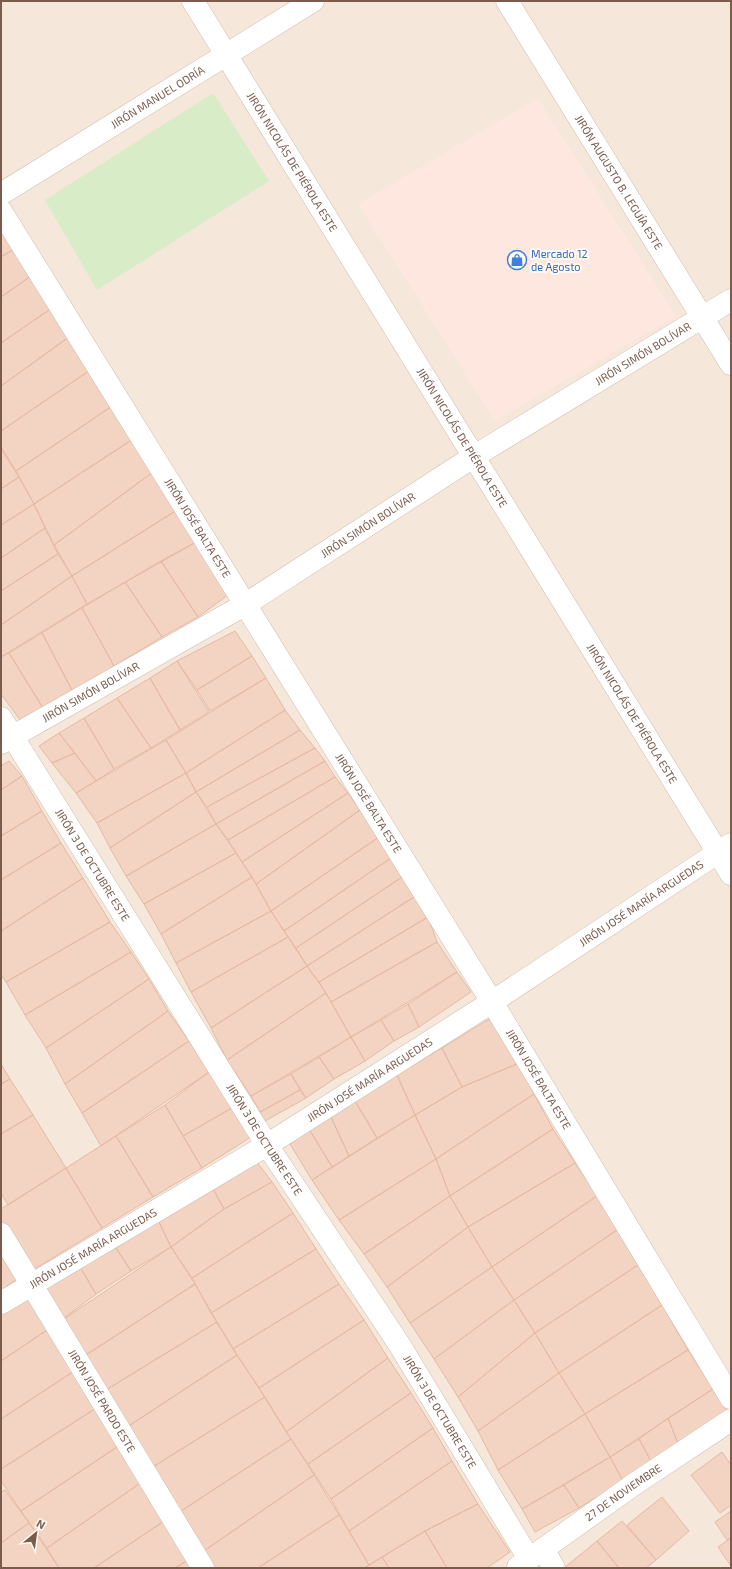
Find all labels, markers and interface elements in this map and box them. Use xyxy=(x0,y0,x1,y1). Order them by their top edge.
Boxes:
street label: JIRÓN MANUEL ODRÍA xyxy=(108,63,207,131)
street label: JIRÓN NICOLÁS DE PIÉROLA ESTE xyxy=(245,89,341,234)
street label: JIRÓN AUGUSTO B. LEGUÍA ESTE xyxy=(573,112,666,252)
place label: Mercado 12 de Agosto xyxy=(531,247,588,273)
shop icon: Mercado 12 de Agosto xyxy=(506,249,528,271)
street label: JIRÓN SIMÓN BOLÍVAR xyxy=(592,319,693,387)
street label: JIRÓN NICOLÁS DE PIÉROLA ESTE xyxy=(415,365,510,510)
street label: JIRÓN JOSÉ BALTA ESTE xyxy=(162,476,234,580)
street label: JIRÓN SIMÓN BOLÍVAR xyxy=(318,489,418,560)
street label: JIRÓN NICOLÁS DE PIÉROLA ESTE xyxy=(585,641,680,785)
street label: JIRÓN SIMÓN BOLÍVAR xyxy=(39,659,142,725)
street label: JIRÓN JOSÉ BALTA ESTE xyxy=(333,751,405,855)
street label: JIRÓN 3 DE OCTUBRE ESTE xyxy=(53,806,133,923)
street label: JIRÓN JOSÉ MARÍA ARGUEDAS xyxy=(577,857,706,949)
street label: JIRÓN JOSÉ BALTA ESTE xyxy=(504,1026,574,1131)
street label: JIRÓN JOSÉ MARÍA ARGUEDAS xyxy=(304,1035,434,1124)
street label: JIRÓN 3 DE OCTUBRE ESTE xyxy=(224,1081,305,1197)
street label: JIRÓN JOSÉ MARÍA ARGUEDAS xyxy=(27,1205,159,1291)
street label: JIRÓN JOSÉ PARDO ESTE xyxy=(66,1347,139,1455)
street label: JIRÓN 3 DE OCTUBRE ESTE xyxy=(401,1352,480,1470)
street label: 27 DE NOVIEMBRE xyxy=(582,1461,664,1523)
north arrow xyxy=(16,1513,56,1553)
text: N xyxy=(34,1516,48,1531)

